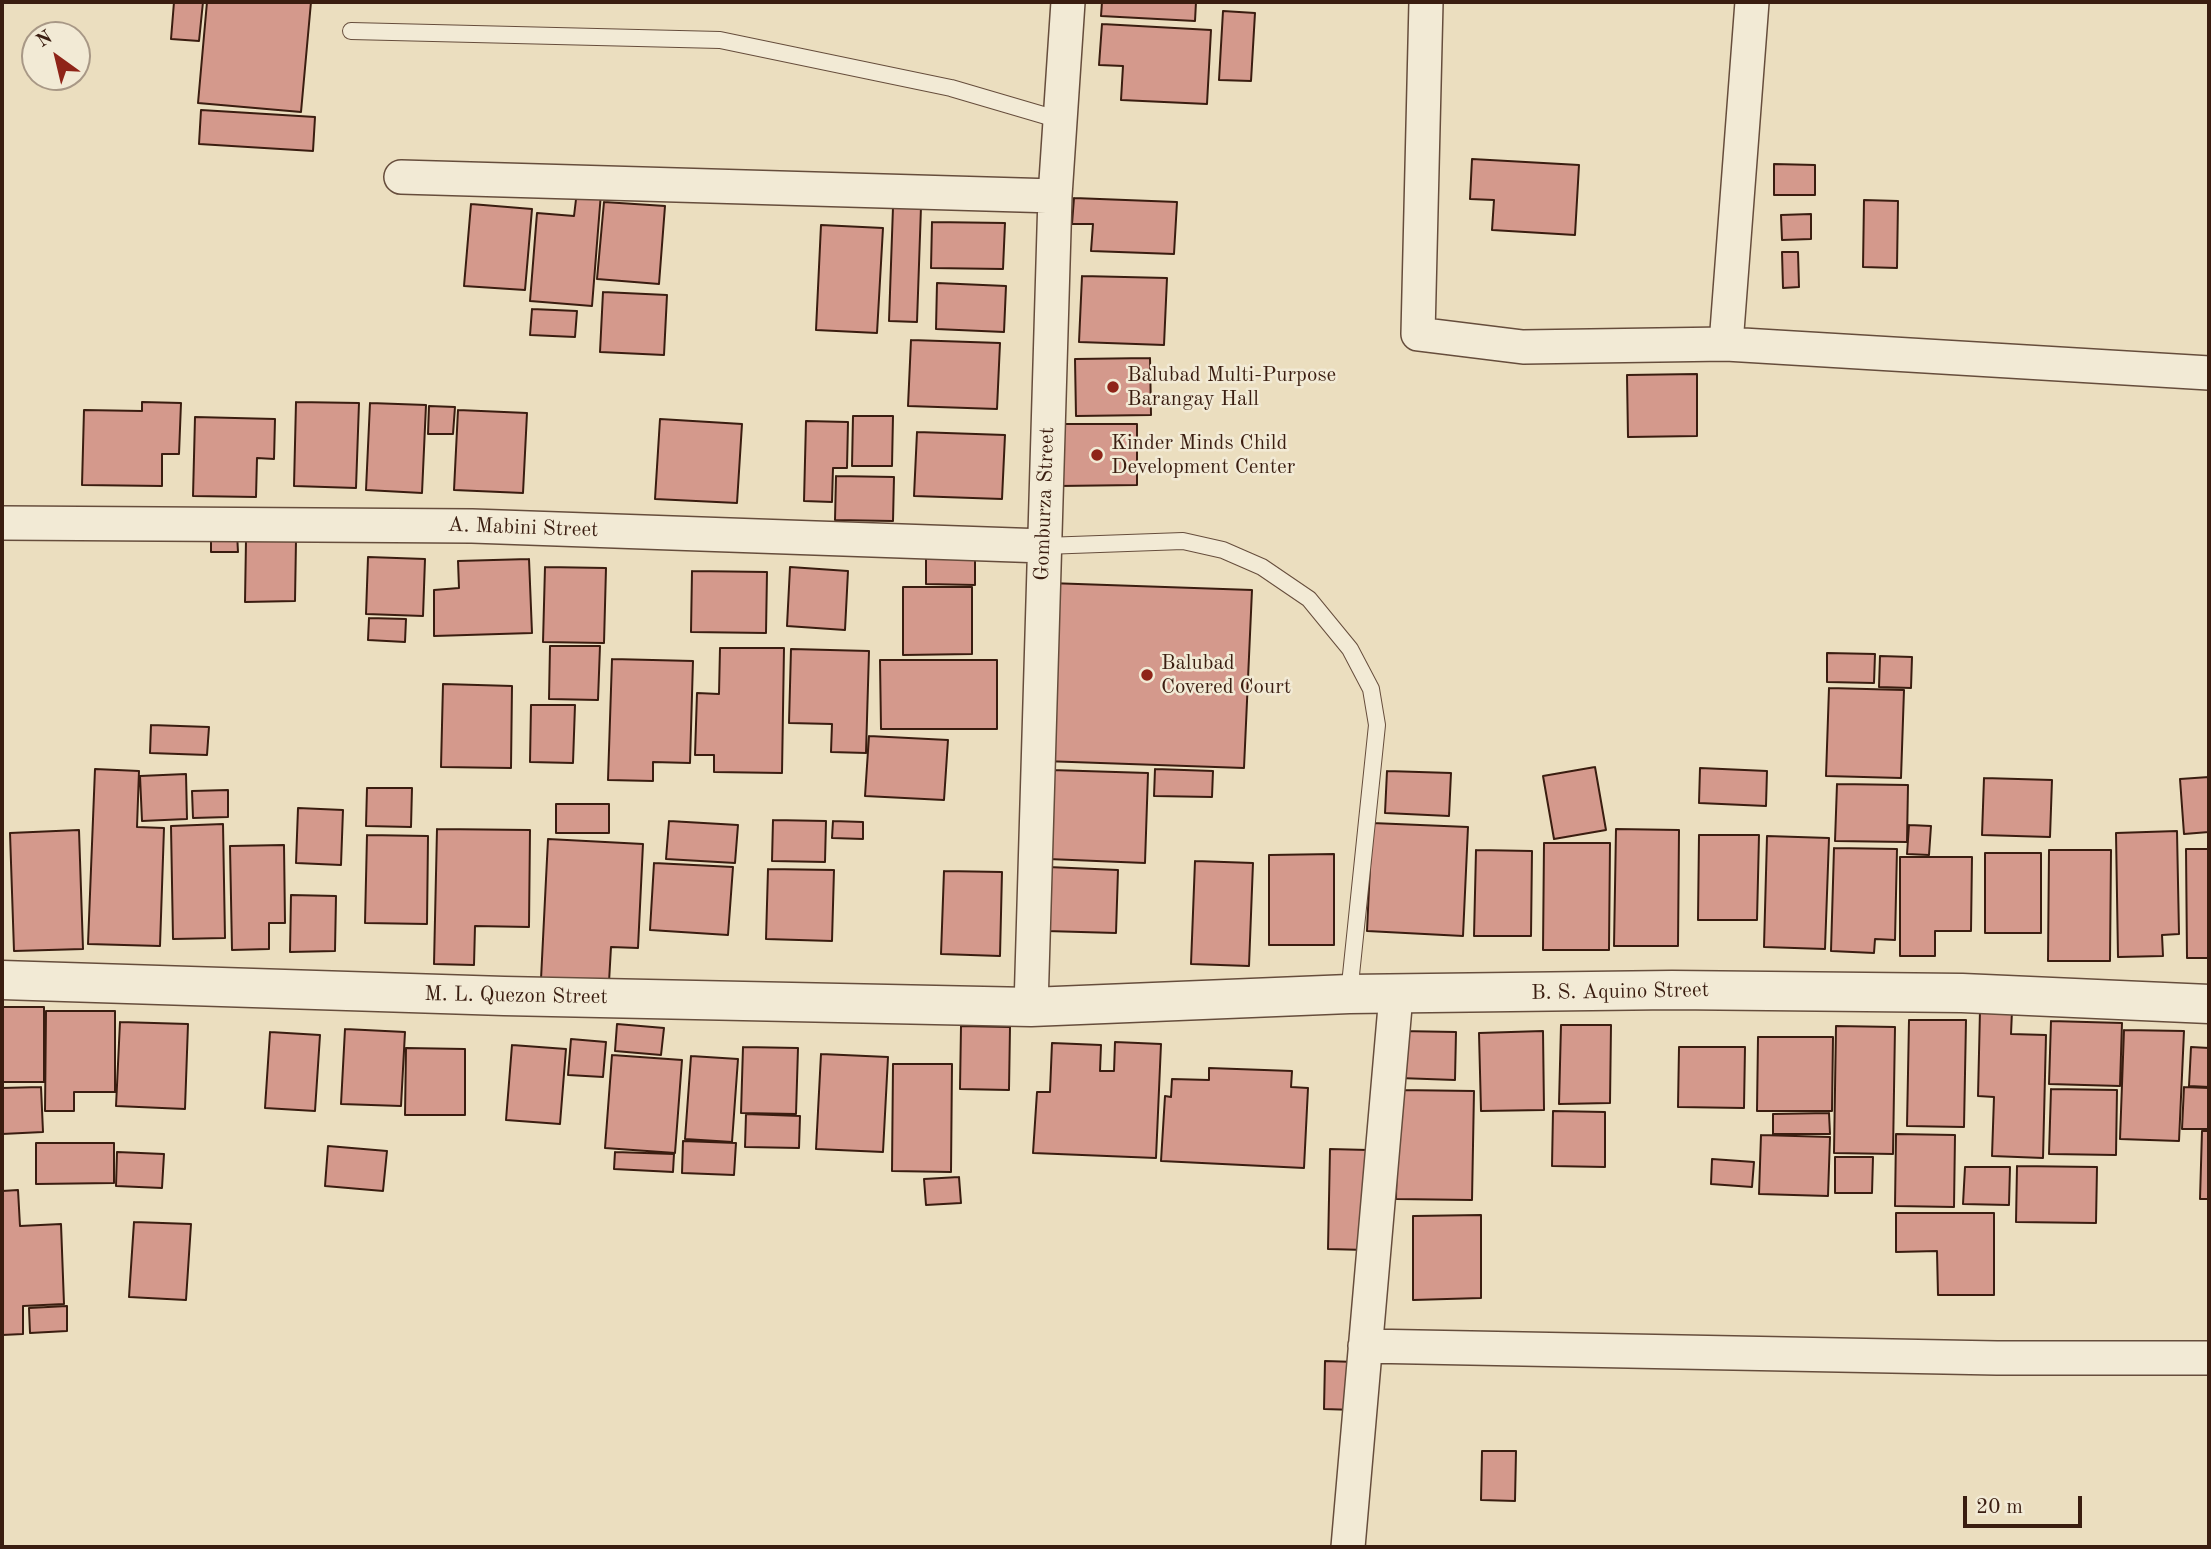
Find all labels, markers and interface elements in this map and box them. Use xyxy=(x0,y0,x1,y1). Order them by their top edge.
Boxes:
north arrow xyxy=(21,21,91,91)
text: N xyxy=(34,28,56,52)
place label: Balubad Multi-Purpose Barangay Hall xyxy=(1127,362,1336,412)
marker: Balubad Multi-Purpose Barangay Hall xyxy=(1105,379,1121,395)
street label: Gomburza Street xyxy=(1030,427,1060,581)
place label: Kinder Minds Child Development Center xyxy=(1111,430,1295,480)
marker: Kinder Minds Child Development Center xyxy=(1089,447,1105,463)
street label: A. Mabini Street xyxy=(447,513,599,543)
place label: Balubad Covered Court xyxy=(1161,650,1291,700)
marker: Balubad Covered Court xyxy=(1139,667,1155,683)
street label: B. S. Aquino Street xyxy=(1531,978,1709,1006)
street label: M. L. Quezon Street xyxy=(424,982,608,1010)
scale bar xyxy=(1966,1482,2085,1526)
text: 20 m xyxy=(1976,1497,2023,1518)

